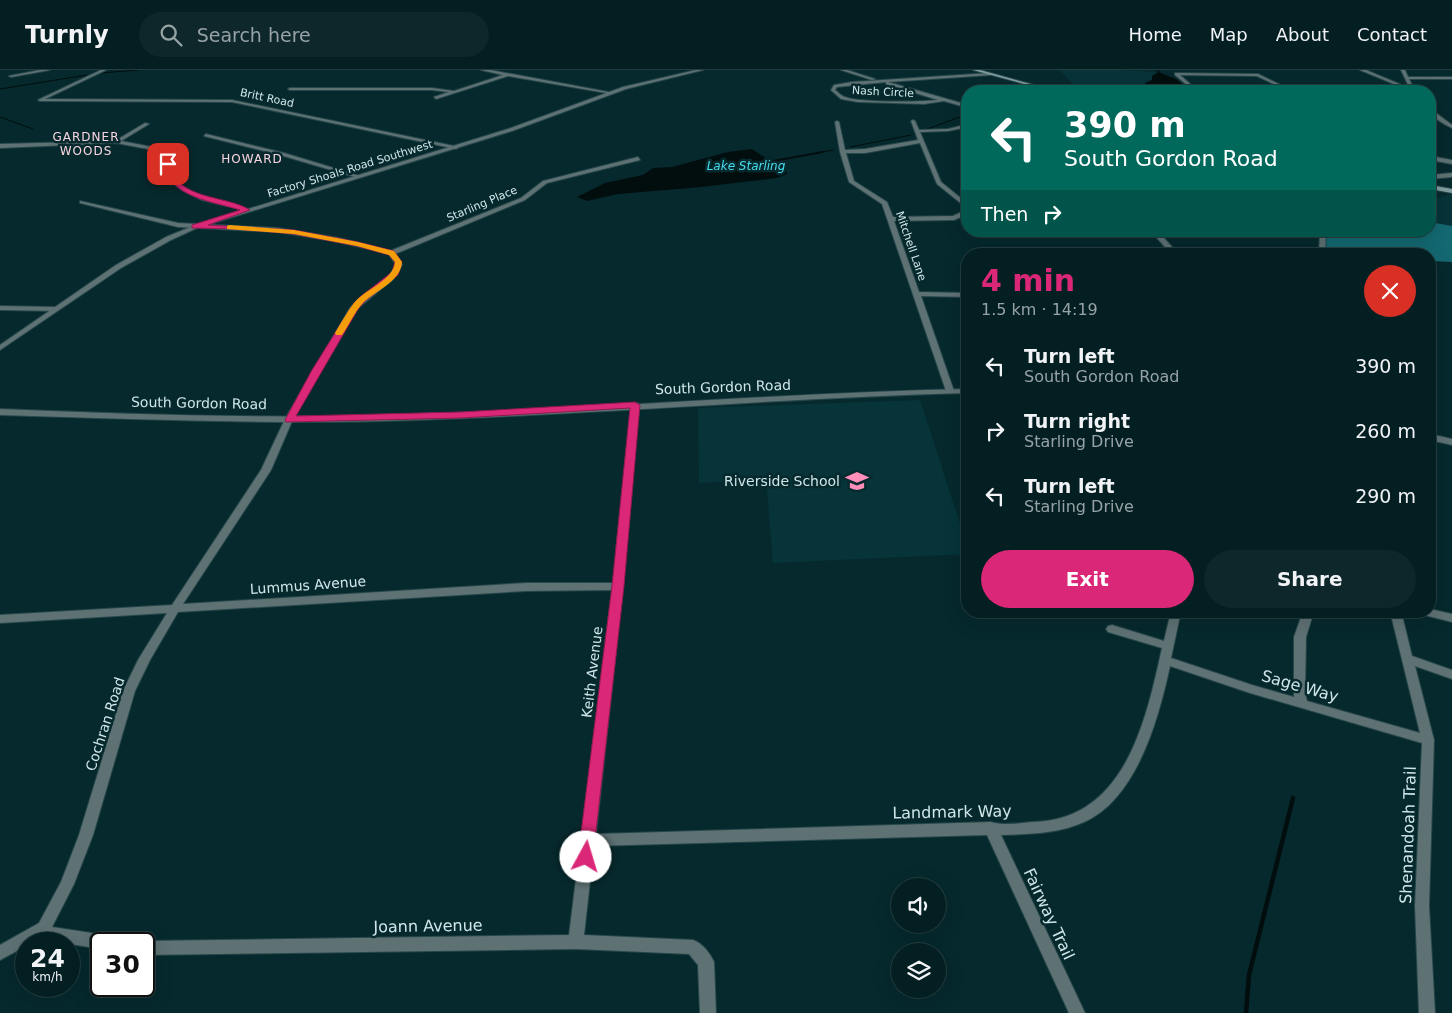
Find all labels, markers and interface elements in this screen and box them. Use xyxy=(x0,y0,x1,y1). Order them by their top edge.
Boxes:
search box xyxy=(139,12,489,57)
text: Turnly xyxy=(25,21,109,49)
icon: search xyxy=(157,21,185,49)
text: Search here xyxy=(197,24,311,46)
text: Home xyxy=(1129,24,1182,45)
text: Map xyxy=(1210,24,1248,45)
text: About xyxy=(1276,24,1329,45)
text: Contact xyxy=(1357,24,1427,45)
street label: Nash Circle xyxy=(852,84,915,100)
street label: Britt Road xyxy=(239,86,295,110)
icon: left xyxy=(981,105,1046,170)
text: 390 m xyxy=(1064,105,1186,145)
district label: GARDNER WOODS xyxy=(53,130,119,158)
street label: Factory Shoals Road Southwest xyxy=(266,137,435,200)
pin xyxy=(147,143,189,185)
text: South Gordon Road xyxy=(1064,146,1278,171)
icon: arrive xyxy=(154,150,182,178)
district label: HOWARD xyxy=(221,152,283,166)
water label: Lake Starling xyxy=(707,159,786,173)
street label: Starling Place xyxy=(445,183,519,225)
icon: right xyxy=(1038,200,1066,228)
text: Then xyxy=(981,203,1028,225)
street label: Mitchell Lane xyxy=(893,209,929,283)
text: 4 min xyxy=(981,263,1075,298)
button: close xyxy=(1364,265,1416,317)
text: 1.5 km · 14:19 xyxy=(981,300,1098,319)
text: Turn left xyxy=(1024,345,1115,367)
icon: left xyxy=(981,352,1009,380)
text: 390 m xyxy=(1355,355,1416,377)
text: South Gordon Road xyxy=(1024,367,1179,386)
street label: South Gordon Road xyxy=(655,377,791,397)
street label: South Gordon Road xyxy=(131,394,267,412)
text: Turn right xyxy=(1024,410,1130,432)
icon: right xyxy=(981,417,1009,445)
text: 260 m xyxy=(1355,420,1416,442)
text: Starling Drive xyxy=(1024,432,1134,451)
school or university icon: Riverside School xyxy=(844,468,870,494)
place label: Riverside School xyxy=(724,473,840,489)
text: Turn left xyxy=(1024,475,1115,497)
icon: left xyxy=(981,482,1009,510)
text: 290 m xyxy=(1355,485,1416,507)
text: Starling Drive xyxy=(1024,497,1134,516)
button: Exit xyxy=(981,550,1194,608)
button: Share xyxy=(1204,550,1416,608)
street label: Lummus Avenue xyxy=(249,573,367,597)
street label: Keith Avenue xyxy=(578,625,606,719)
street label: Sage Way xyxy=(1259,666,1341,706)
street label: Cochran Road xyxy=(82,675,128,773)
street label: Shenandoah Trail xyxy=(1396,766,1420,904)
street label: Landmark Way xyxy=(892,801,1012,823)
position arrow xyxy=(559,830,611,882)
street label: Fairway Trail xyxy=(1020,865,1078,963)
map controls xyxy=(891,878,946,998)
button: sound xyxy=(891,878,946,933)
street label: Joann Avenue xyxy=(372,916,483,936)
speed limit sign: 30 xyxy=(90,932,155,997)
button: layers xyxy=(891,943,946,998)
text: 24 xyxy=(30,944,65,973)
text: km/h xyxy=(32,970,63,984)

